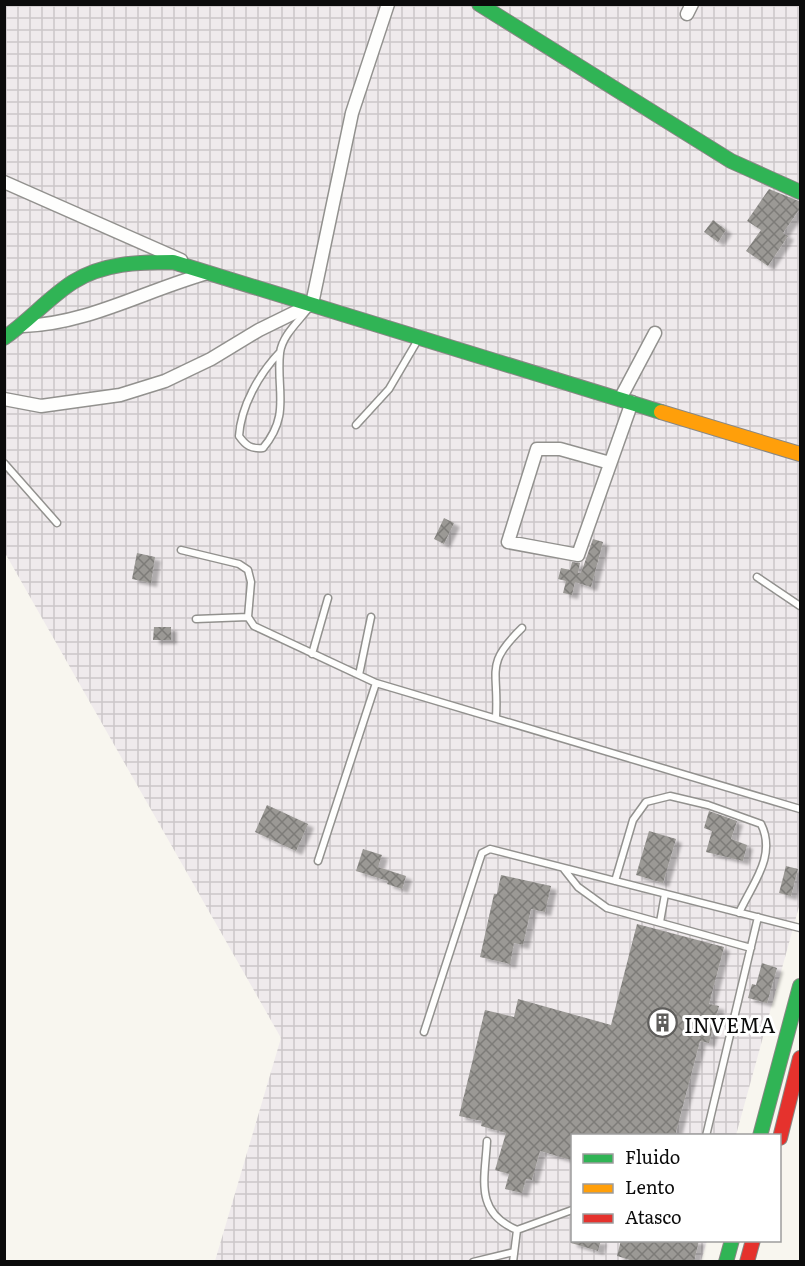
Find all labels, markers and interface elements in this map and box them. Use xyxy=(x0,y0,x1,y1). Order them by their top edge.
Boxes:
building icon: INVEMA xyxy=(647,1007,679,1039)
place label: INVEMA xyxy=(684,1008,776,1039)
legend xyxy=(571,1134,781,1242)
text: Fluido xyxy=(625,1143,680,1170)
text: Lento xyxy=(625,1173,675,1200)
text: Atasco xyxy=(625,1203,682,1230)

